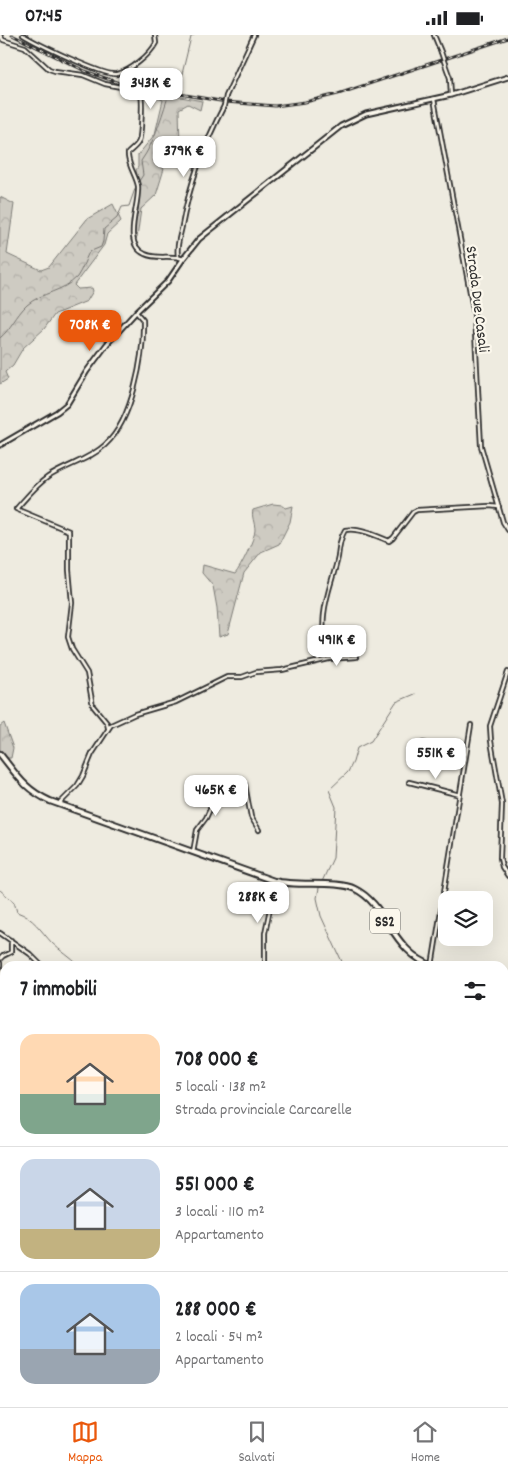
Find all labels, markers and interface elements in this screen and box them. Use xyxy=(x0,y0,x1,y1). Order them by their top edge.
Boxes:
text: 07:45 xyxy=(25,4,62,31)
pin: 343K € xyxy=(110,67,192,110)
text: 343K € xyxy=(131,72,171,95)
pin: 379K € xyxy=(143,135,225,178)
text: 379K € xyxy=(164,140,204,163)
street label: Strada Due Casali xyxy=(459,245,494,354)
pin: 708K € xyxy=(49,309,131,352)
text: 708K € xyxy=(69,314,111,337)
pin: 491K € xyxy=(296,625,378,667)
text: 491K € xyxy=(318,629,356,652)
pin: 551K € xyxy=(395,737,477,780)
text: 551K € xyxy=(417,742,455,765)
pin: 465K € xyxy=(175,775,257,817)
text: 465K € xyxy=(195,779,237,802)
pin: 288K € xyxy=(217,881,299,924)
text: 288K € xyxy=(238,886,278,909)
map controls xyxy=(438,891,493,946)
button: layers xyxy=(438,891,493,946)
road number: SS2 xyxy=(370,909,400,933)
text: 7 immobili xyxy=(20,976,97,1006)
icon: filters xyxy=(461,977,489,1005)
text: 708 000 € xyxy=(175,1046,259,1076)
icon: home xyxy=(60,1054,120,1114)
text: 5 locali · 138 m² xyxy=(175,1076,266,1099)
text: Strada provinciale Carcarelle xyxy=(175,1099,352,1122)
text: 551 000 € xyxy=(175,1171,255,1201)
icon: home xyxy=(60,1179,120,1239)
text: 3 locali · 110 m² xyxy=(175,1201,265,1224)
text: Appartamento xyxy=(175,1224,264,1247)
text: 288 000 € xyxy=(175,1296,257,1326)
icon: home xyxy=(60,1304,120,1364)
text: 2 locali · 54 m² xyxy=(175,1326,263,1349)
text: Appartamento xyxy=(175,1349,264,1372)
tab: Mappa xyxy=(68,1418,102,1468)
tab: Salvati xyxy=(238,1418,275,1468)
tab: Home xyxy=(411,1418,440,1468)

